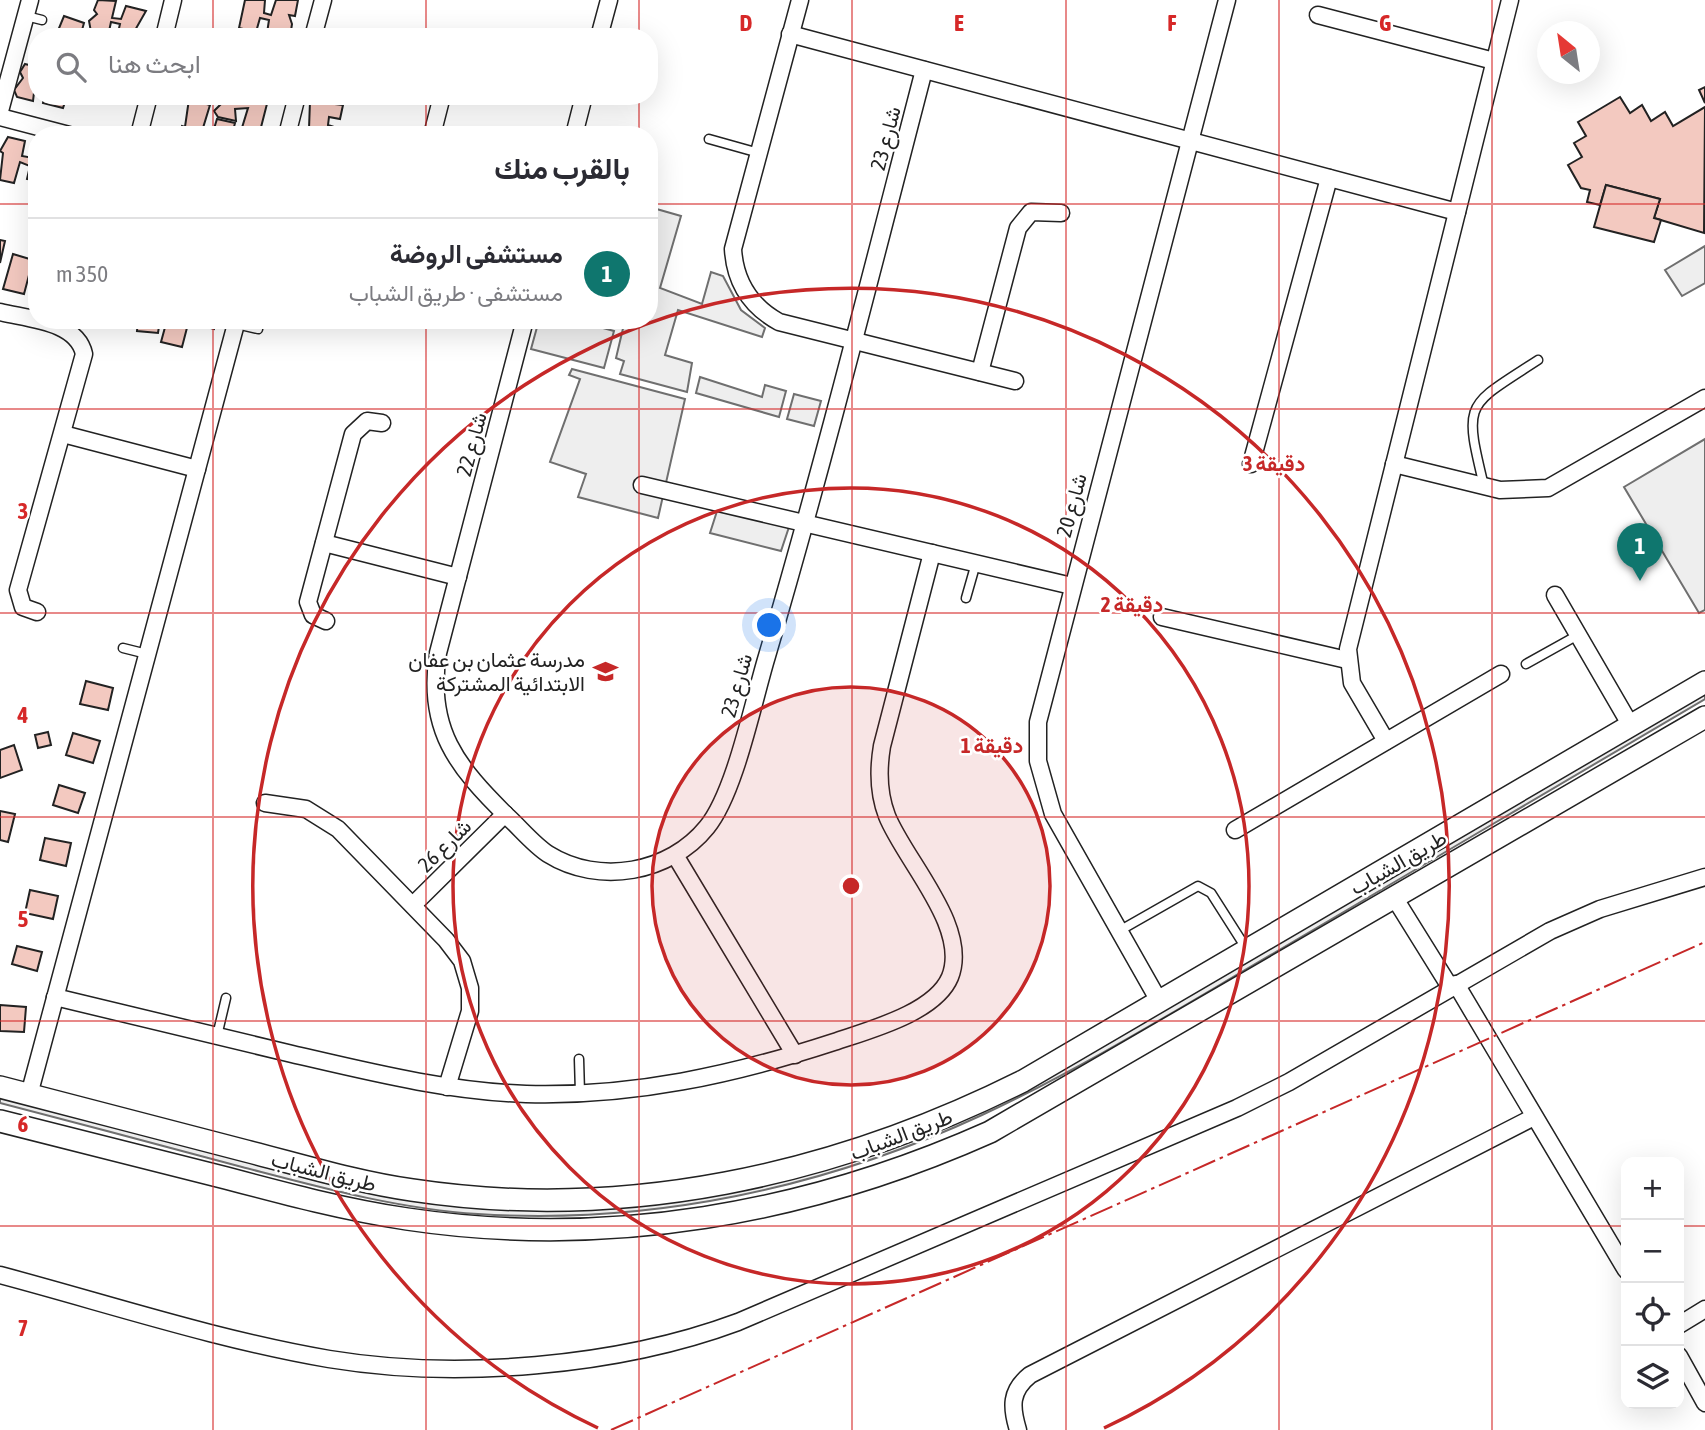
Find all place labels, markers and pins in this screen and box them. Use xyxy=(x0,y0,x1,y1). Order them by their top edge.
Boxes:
pin: 1 xyxy=(1617,523,1663,581)
place label: مدرسة عثمان بن عفان الابتدائية المشتركة xyxy=(408,647,585,697)
school or university icon: مدرسة عثمان بن عفان الابتدائية المشتركة xyxy=(591,657,619,685)
centre of rings xyxy=(839,874,863,898)

